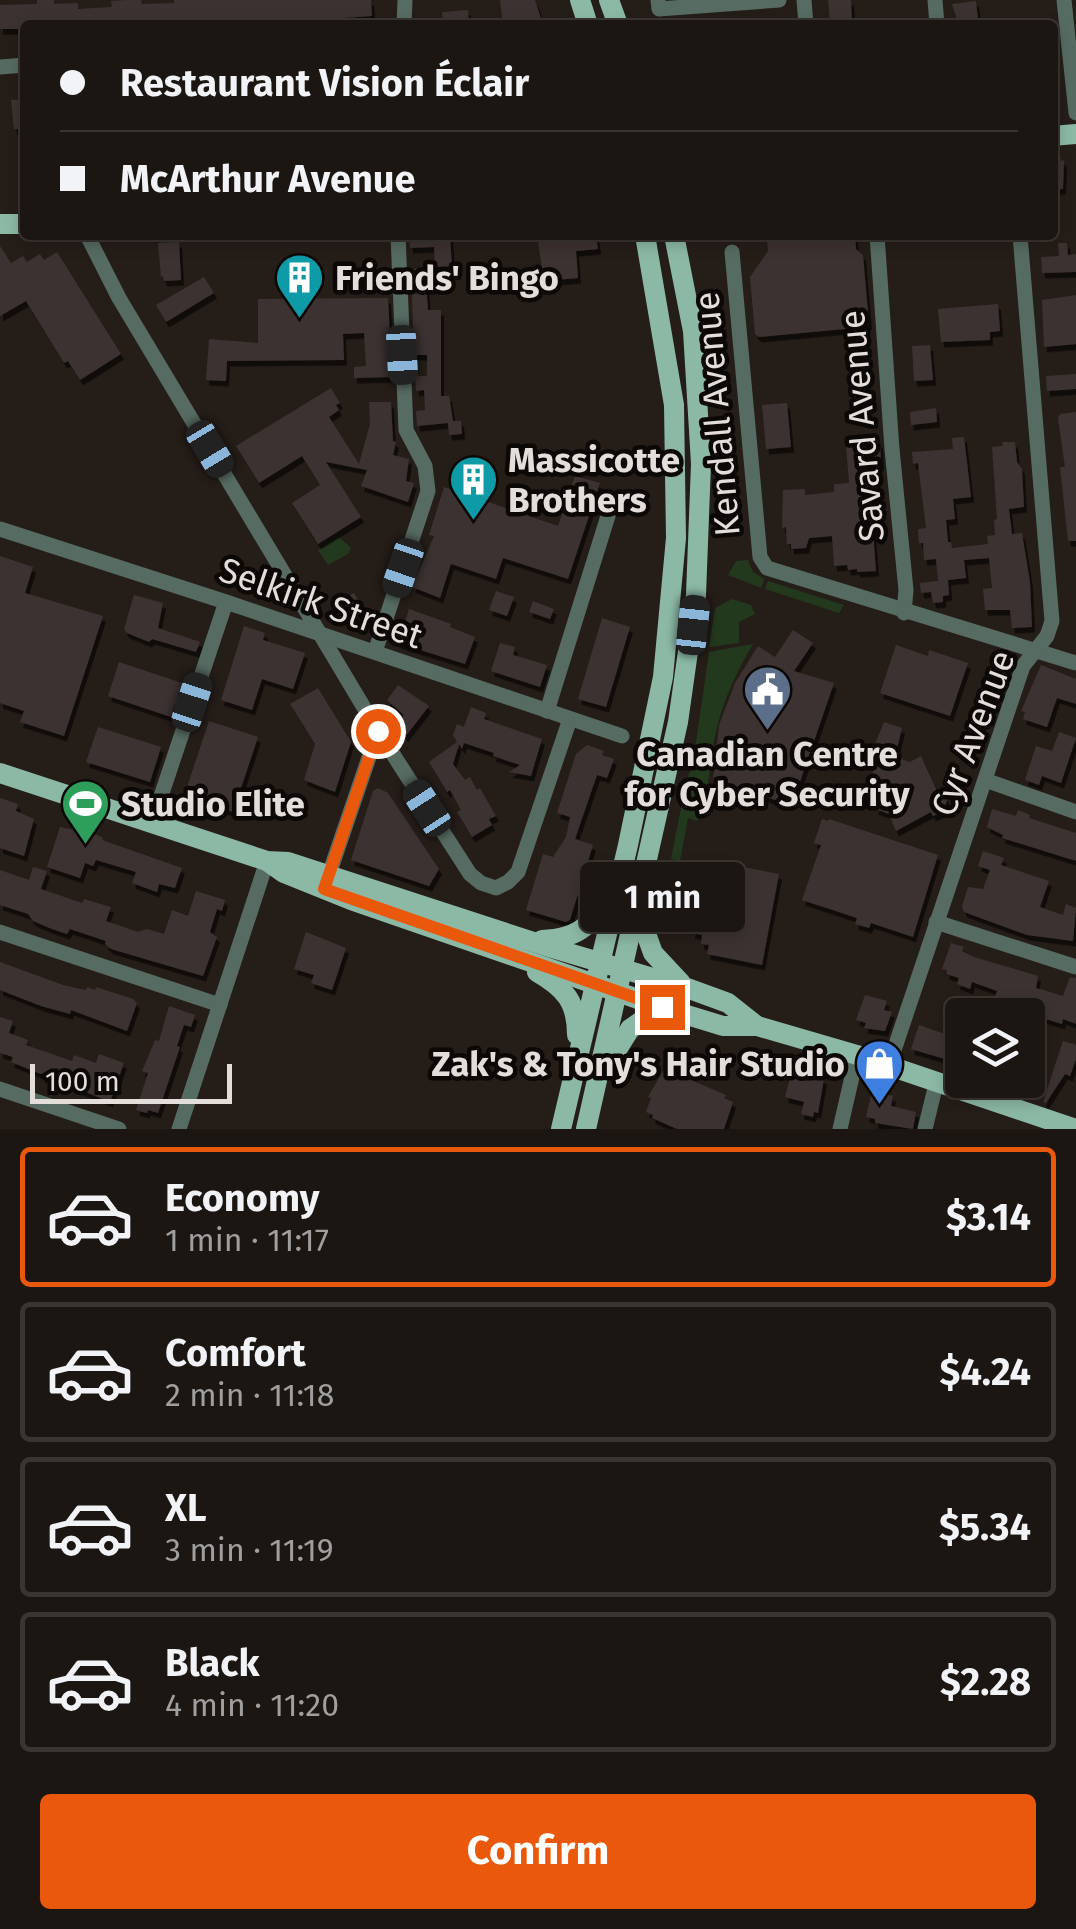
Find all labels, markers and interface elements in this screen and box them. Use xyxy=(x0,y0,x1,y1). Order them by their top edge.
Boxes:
text: Restaurant Vision Éclair xyxy=(120,60,529,106)
text: McArthur Avenue xyxy=(120,156,416,202)
building icon: Friends' Bingo xyxy=(274,252,326,320)
place label: Friends' Bingo xyxy=(335,257,559,299)
street label: Kendall Avenue xyxy=(685,290,749,538)
street label: Savard Avenue xyxy=(831,309,893,543)
car xyxy=(385,324,419,386)
car xyxy=(182,416,238,482)
place label: Massicotte Brothers xyxy=(508,439,680,521)
building icon: Massicotte Brothers xyxy=(447,454,499,522)
car xyxy=(379,535,427,601)
street label: Selkirk Street xyxy=(214,549,428,657)
car xyxy=(675,594,711,656)
street label: Cyr Avenue xyxy=(922,644,1024,822)
public building icon: Canadian Centre for Cyber Security xyxy=(741,664,793,732)
car xyxy=(168,669,216,735)
route start xyxy=(356,709,401,754)
place label: Canadian Centre for Cyber Security xyxy=(624,733,910,815)
car xyxy=(398,775,456,841)
sports icon: Studio Elite xyxy=(60,778,112,846)
place label: Studio Elite xyxy=(121,783,305,825)
callout: 1 min xyxy=(580,862,744,932)
text: 1 min xyxy=(624,878,701,916)
route end xyxy=(640,985,685,1030)
map controls xyxy=(945,998,1045,1098)
button: layers xyxy=(945,998,1045,1098)
shop icon: Zak's & Tony's Hair Studio xyxy=(854,1038,906,1106)
place label: Zak's & Tony's Hair Studio xyxy=(432,1043,845,1085)
scale bar xyxy=(30,1059,232,1104)
text: 100 m xyxy=(45,1065,120,1098)
icon: car xyxy=(45,1172,135,1262)
text: Economy xyxy=(165,1175,320,1221)
text: $3.14 xyxy=(946,1194,1031,1240)
text: 1 min · 11:17 xyxy=(165,1221,329,1259)
icon: car xyxy=(45,1327,135,1417)
text: Comfort xyxy=(165,1330,306,1376)
text: $4.24 xyxy=(940,1349,1031,1395)
text: 2 min · 11:18 xyxy=(165,1376,334,1414)
icon: car xyxy=(45,1482,135,1572)
text: XL xyxy=(165,1485,207,1531)
text: $5.34 xyxy=(939,1504,1031,1550)
text: 3 min · 11:19 xyxy=(165,1531,334,1569)
icon: car xyxy=(45,1637,135,1727)
text: Black xyxy=(165,1640,260,1686)
text: $2.28 xyxy=(940,1659,1031,1705)
text: 4 min · 11:20 xyxy=(165,1686,339,1724)
button: Confirm xyxy=(40,1794,1036,1909)

